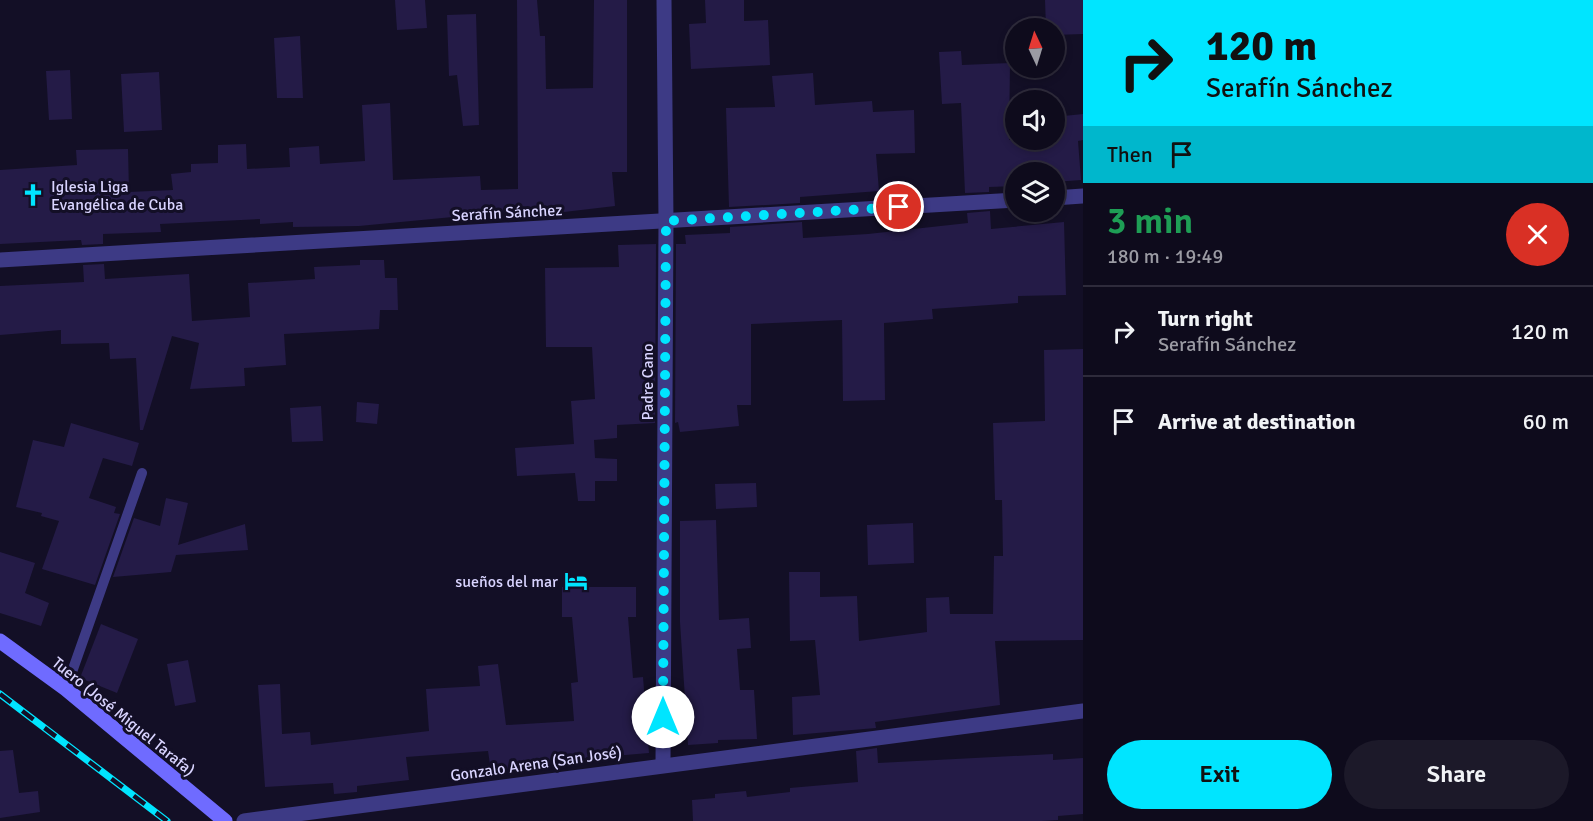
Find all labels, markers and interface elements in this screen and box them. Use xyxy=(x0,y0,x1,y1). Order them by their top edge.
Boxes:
north arrow xyxy=(1005,18,1065,78)
map controls xyxy=(1005,18,1065,222)
text: 120 m xyxy=(1206,21,1317,72)
icon: right xyxy=(1107,24,1185,102)
text: Serafín Sánchez xyxy=(1206,72,1393,105)
button: sound xyxy=(1005,90,1065,150)
icon: arrive xyxy=(1165,138,1198,171)
text: Then xyxy=(1107,141,1153,168)
button: layers xyxy=(1005,162,1065,222)
place label: Iglesia Liga Evangélica de Cuba xyxy=(51,177,183,215)
pin xyxy=(873,181,924,232)
church icon: Iglesia Liga Evangélica de Cuba xyxy=(20,182,46,208)
icon: arrive xyxy=(882,190,915,223)
text: 3 min xyxy=(1107,199,1193,244)
street label: Serafín Sánchez xyxy=(451,200,563,226)
button: close xyxy=(1506,203,1569,266)
text: 180 m · 19:49 xyxy=(1107,244,1223,269)
text: Turn right xyxy=(1158,305,1253,332)
icon: right xyxy=(1107,315,1140,348)
text: 120 m xyxy=(1511,318,1569,345)
text: Serafín Sánchez xyxy=(1158,332,1296,357)
street label: Padre Cano xyxy=(638,343,658,421)
icon: arrive xyxy=(1107,405,1140,438)
text: Arrive at destination xyxy=(1158,408,1355,435)
text: 60 m xyxy=(1523,408,1569,435)
hotel icon: sueños del mar xyxy=(563,568,589,594)
place label: sueños del mar xyxy=(455,572,558,592)
street label: Tuero (José Miguel Tarafa) xyxy=(48,653,199,781)
position arrow xyxy=(631,685,695,749)
button: Exit xyxy=(1107,740,1332,809)
button: Share xyxy=(1344,740,1569,809)
street label: Gonzalo Arena (San José) xyxy=(449,742,623,786)

